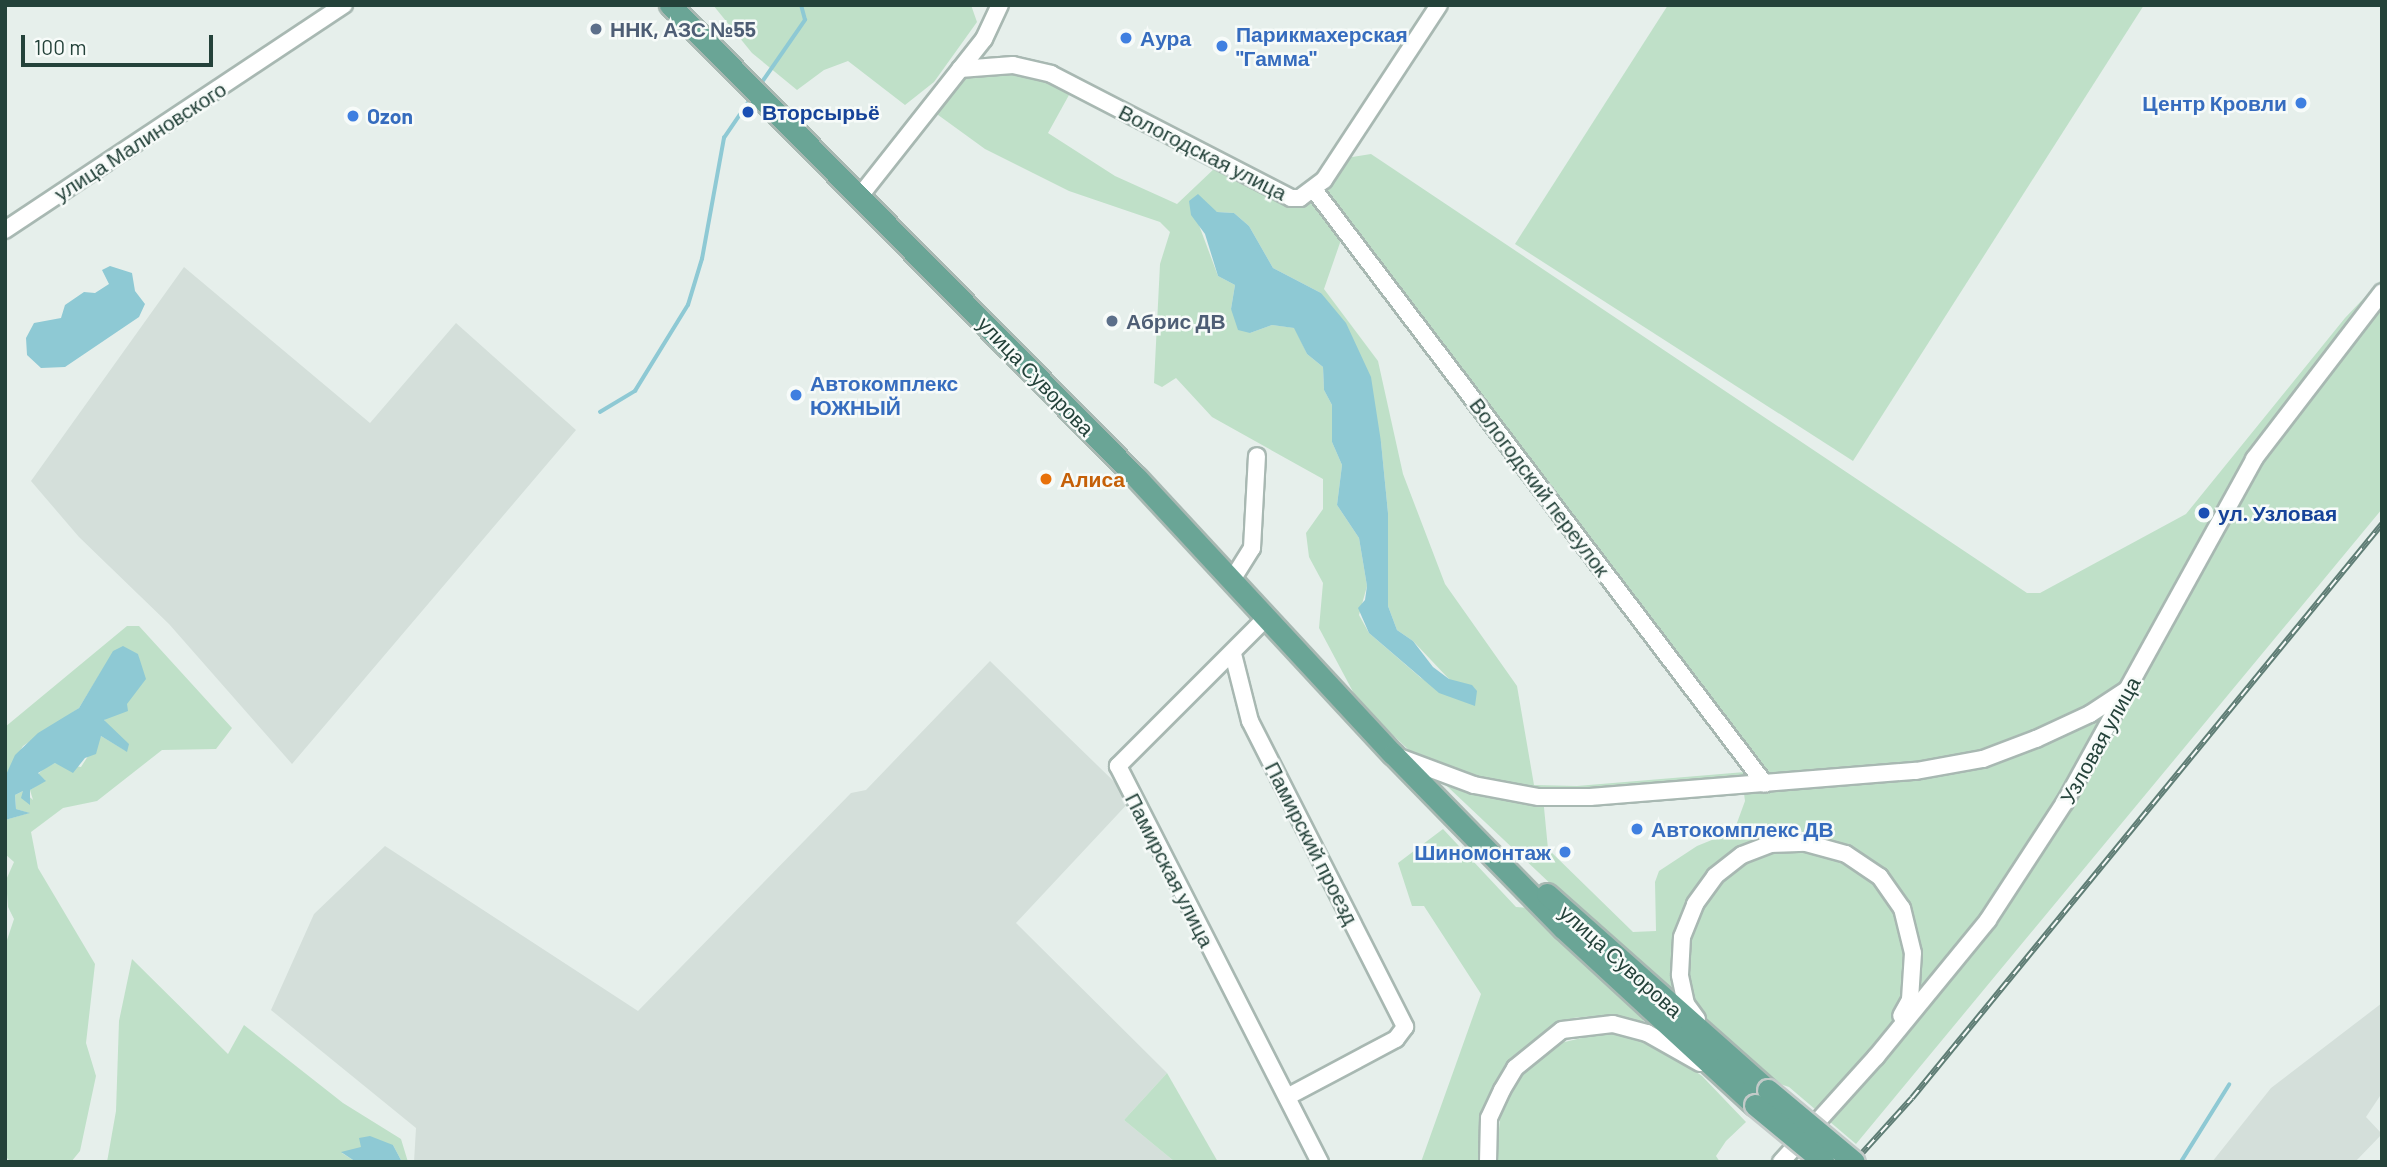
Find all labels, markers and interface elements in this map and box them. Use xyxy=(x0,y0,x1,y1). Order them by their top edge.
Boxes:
place label: ННК, АЗС №55 xyxy=(610,16,756,42)
scale bar xyxy=(24,21,217,65)
marker: ННК, АЗС №55 xyxy=(588,21,604,37)
place label: Парикмахерская "Гамма" xyxy=(1236,21,1408,71)
place label: Аура xyxy=(1140,25,1191,51)
marker: Аура xyxy=(1118,30,1134,46)
text: 100 m xyxy=(34,34,87,59)
marker: Парикмахерская "Гамма" xyxy=(1214,38,1230,54)
street label: улица Малиновского xyxy=(49,76,231,206)
place label: Центр Кровли xyxy=(2142,90,2287,116)
marker: Центр Кровли xyxy=(2293,95,2309,111)
place label: Вторсырьё xyxy=(762,99,880,125)
street label: Вологодская улица xyxy=(1115,99,1291,205)
place label: Ozon xyxy=(367,103,413,129)
marker: Вторсырьё xyxy=(740,104,756,120)
marker: Ozon xyxy=(345,108,361,124)
place label: Абрис ДВ xyxy=(1126,308,1226,334)
street label: улица Суворова xyxy=(973,311,1099,441)
marker: Абрис ДВ xyxy=(1104,313,1120,329)
place label: Автокомплекс ЮЖНЫЙ xyxy=(810,370,958,420)
marker: Автокомплекс ЮЖНЫЙ xyxy=(788,387,804,403)
street label: Вологодский переулок xyxy=(1465,393,1615,581)
place label: Алиса xyxy=(1060,466,1125,492)
marker: Алиса xyxy=(1038,471,1054,487)
place label: ул. Узловая xyxy=(2218,500,2337,526)
marker: ул. Узловая xyxy=(2196,505,2212,521)
street label: Узловая улица xyxy=(2055,672,2145,808)
street label: Памирский проезд xyxy=(1260,757,1364,929)
street label: Памирская улица xyxy=(1120,789,1220,951)
place label: Автокомплекс ДВ xyxy=(1651,816,1834,842)
marker: Автокомплекс ДВ xyxy=(1629,821,1645,837)
place label: Шиномонтаж xyxy=(1414,839,1551,865)
marker: Шиномонтаж xyxy=(1557,844,1573,860)
street label: улица Суворова xyxy=(1555,899,1687,1023)

